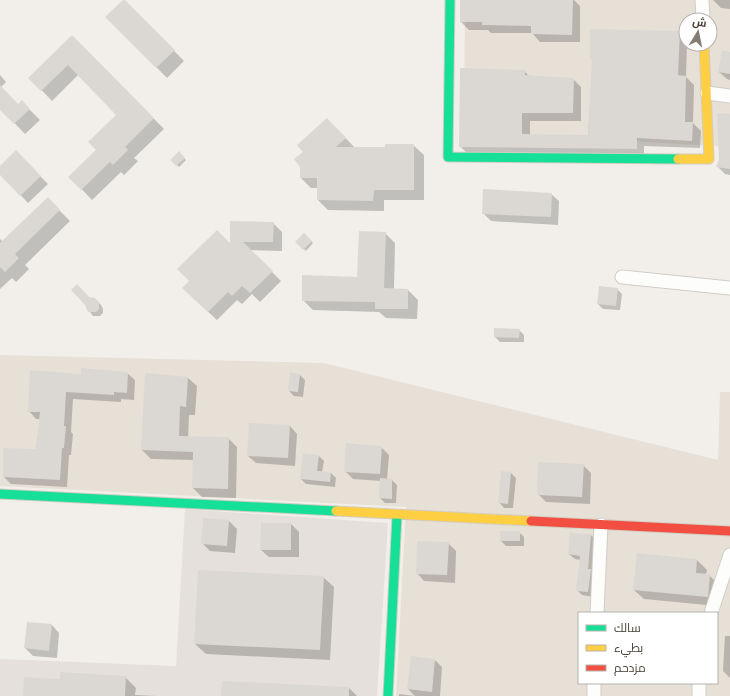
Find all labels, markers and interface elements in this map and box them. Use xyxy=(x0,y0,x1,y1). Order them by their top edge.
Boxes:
north arrow xyxy=(678,12,718,52)
text: ش xyxy=(692,15,708,30)
legend xyxy=(578,612,718,684)
text: سالك xyxy=(614,621,641,635)
text: بطيء xyxy=(614,641,643,658)
text: مزدحم xyxy=(614,661,646,676)

